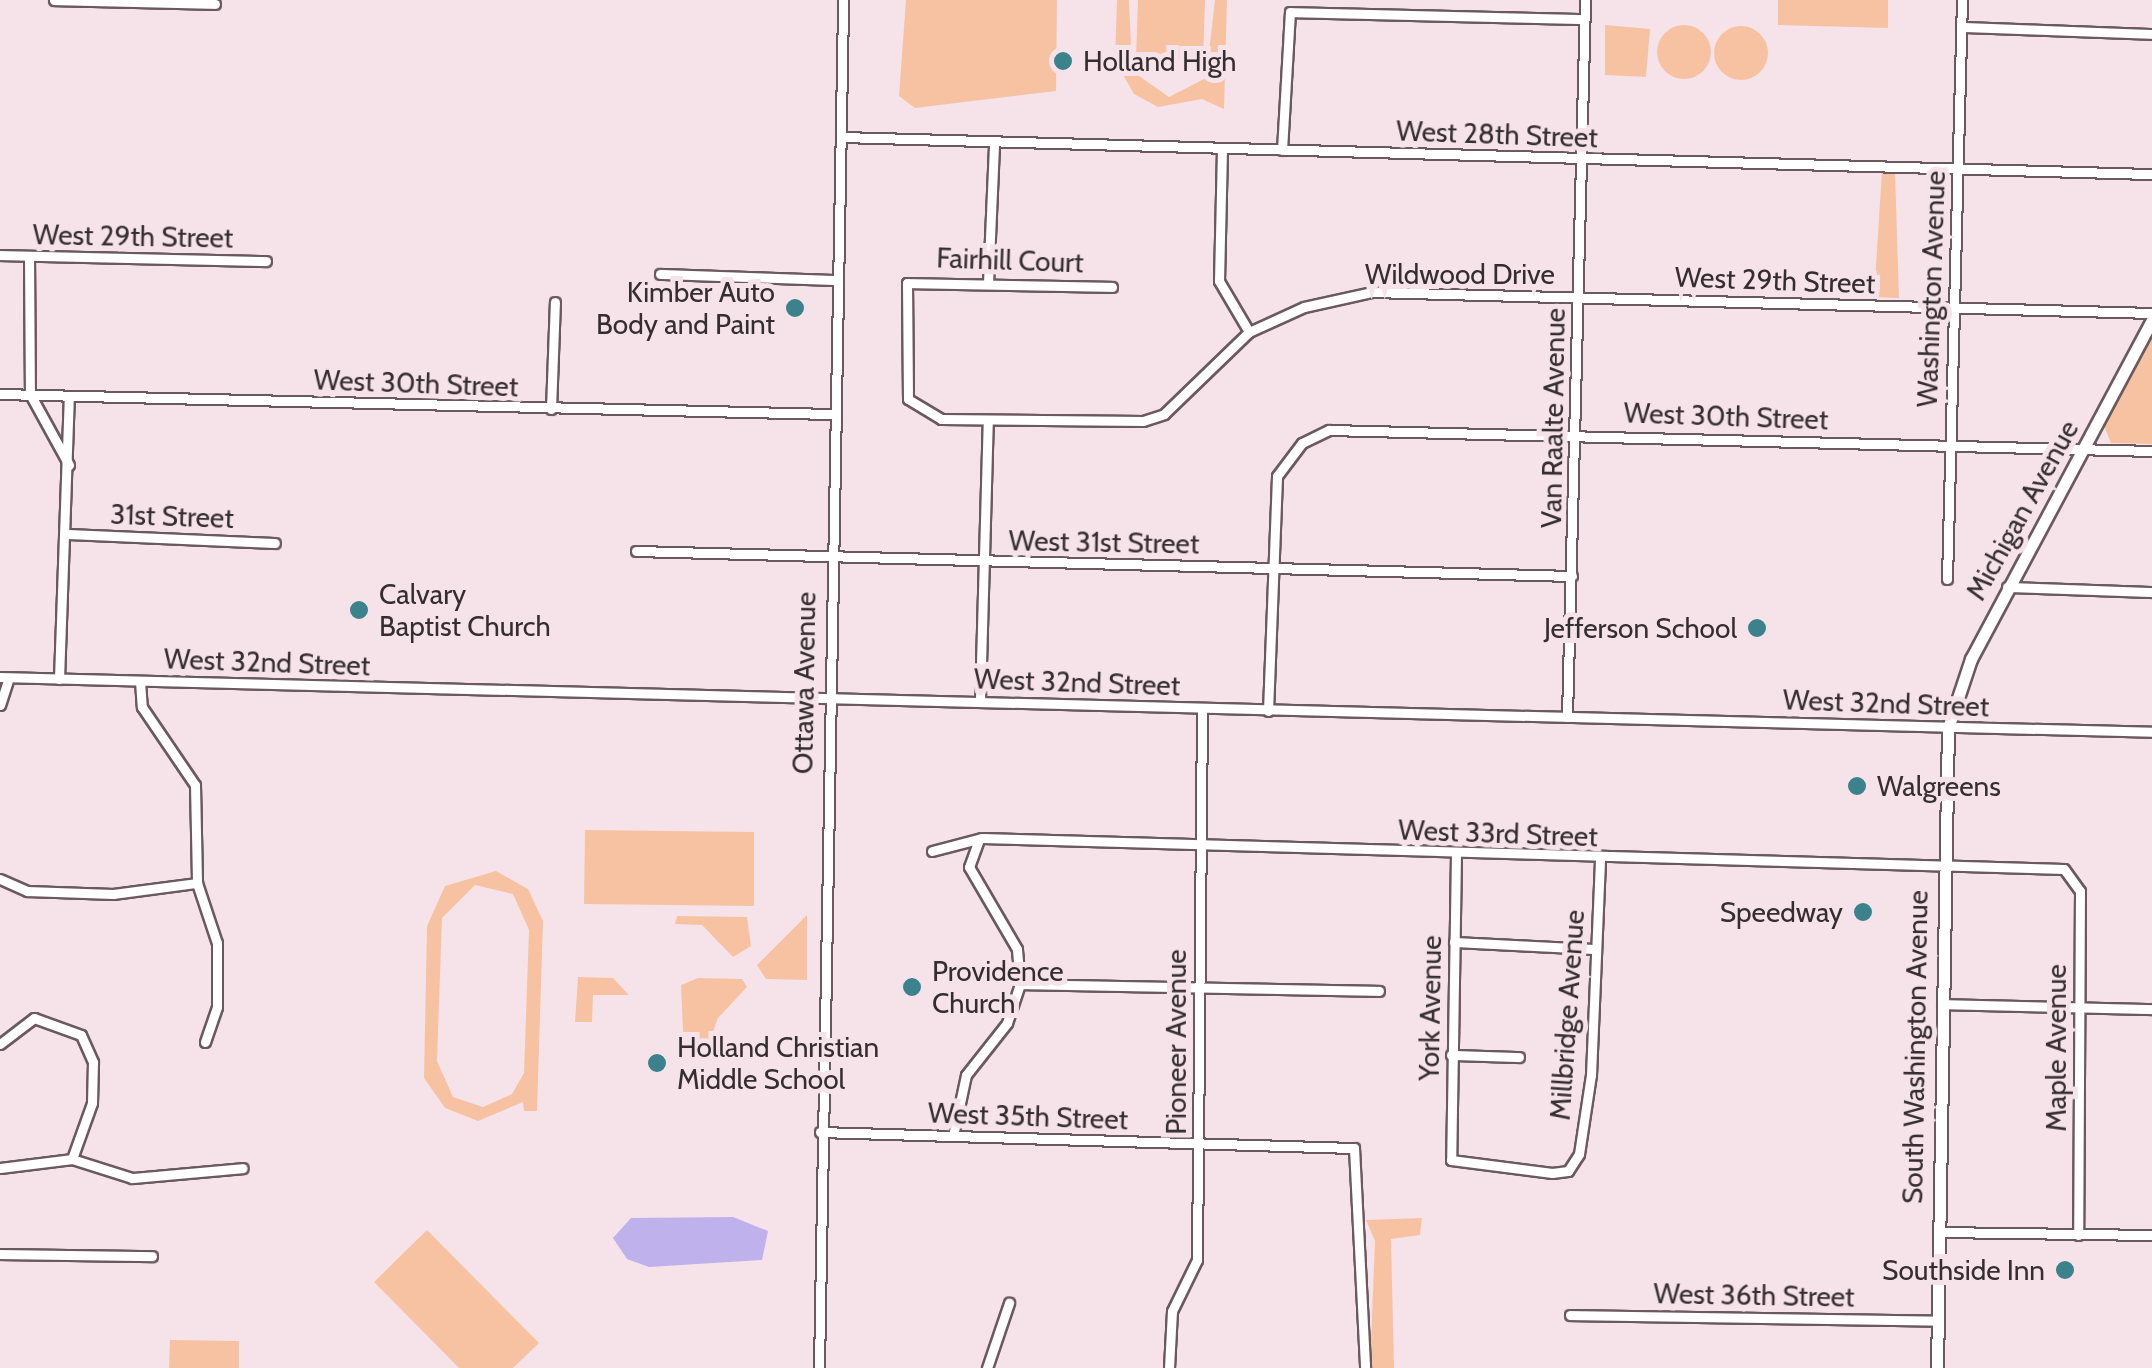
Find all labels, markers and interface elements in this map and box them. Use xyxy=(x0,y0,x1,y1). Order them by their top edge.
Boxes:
place label: Holland High xyxy=(1083,44,1236,78)
marker: Holland High xyxy=(1052,50,1074,72)
street label: West 28th Street xyxy=(1396,114,1598,154)
street label: Washington Avenue xyxy=(1910,170,1952,408)
street label: West 29th Street xyxy=(32,217,234,255)
street label: Fairhill Court xyxy=(936,241,1084,279)
street label: Wildwood Drive xyxy=(1365,257,1555,291)
street label: West 29th Street xyxy=(1674,260,1876,300)
place label: Kimber Auto Body and Paint xyxy=(596,275,775,341)
marker: Kimber Auto Body and Paint xyxy=(784,297,806,319)
street label: Van Raalte Avenue xyxy=(1534,308,1572,528)
street label: West 30th Street xyxy=(313,363,519,403)
street label: West 30th Street xyxy=(1623,396,1829,436)
street label: Michigan Avenue xyxy=(1959,414,2085,606)
street label: 31st Street xyxy=(110,497,234,535)
street label: West 31st Street xyxy=(1008,524,1200,560)
place label: Calvary Baptist Church xyxy=(379,577,551,643)
street label: Ottawa Avenue xyxy=(786,592,822,774)
marker: Calvary Baptist Church xyxy=(348,599,370,621)
place label: Jefferson School xyxy=(1544,611,1737,645)
marker: Jefferson School xyxy=(1746,617,1768,639)
street label: West 32nd Street xyxy=(163,642,371,682)
street label: West 32nd Street xyxy=(973,662,1181,702)
street label: West 32nd Street xyxy=(1782,683,1990,723)
place label: Walgreens xyxy=(1877,769,2001,803)
marker: Walgreens xyxy=(1846,775,1868,797)
street label: West 33rd Street xyxy=(1398,813,1598,853)
street label: South Washington Avenue xyxy=(1895,890,1935,1204)
place label: Speedway xyxy=(1720,895,1843,929)
marker: Speedway xyxy=(1852,901,1874,923)
street label: Millbridge Avenue xyxy=(1543,909,1591,1121)
street label: York Avenue xyxy=(1412,935,1448,1081)
street label: Pioneer Avenue xyxy=(1159,949,1193,1135)
place label: Providence Church xyxy=(932,954,1064,1020)
street label: Maple Avenue xyxy=(2039,964,2073,1132)
marker: Providence Church xyxy=(901,976,923,998)
place label: Holland Christian Middle School xyxy=(677,1030,879,1096)
marker: Holland Christian Middle School xyxy=(646,1052,668,1074)
street label: West 35th Street xyxy=(927,1096,1129,1136)
place label: Southside Inn xyxy=(1882,1253,2045,1287)
marker: Southside Inn xyxy=(2054,1259,2076,1281)
street label: West 36th Street xyxy=(1653,1276,1855,1314)

